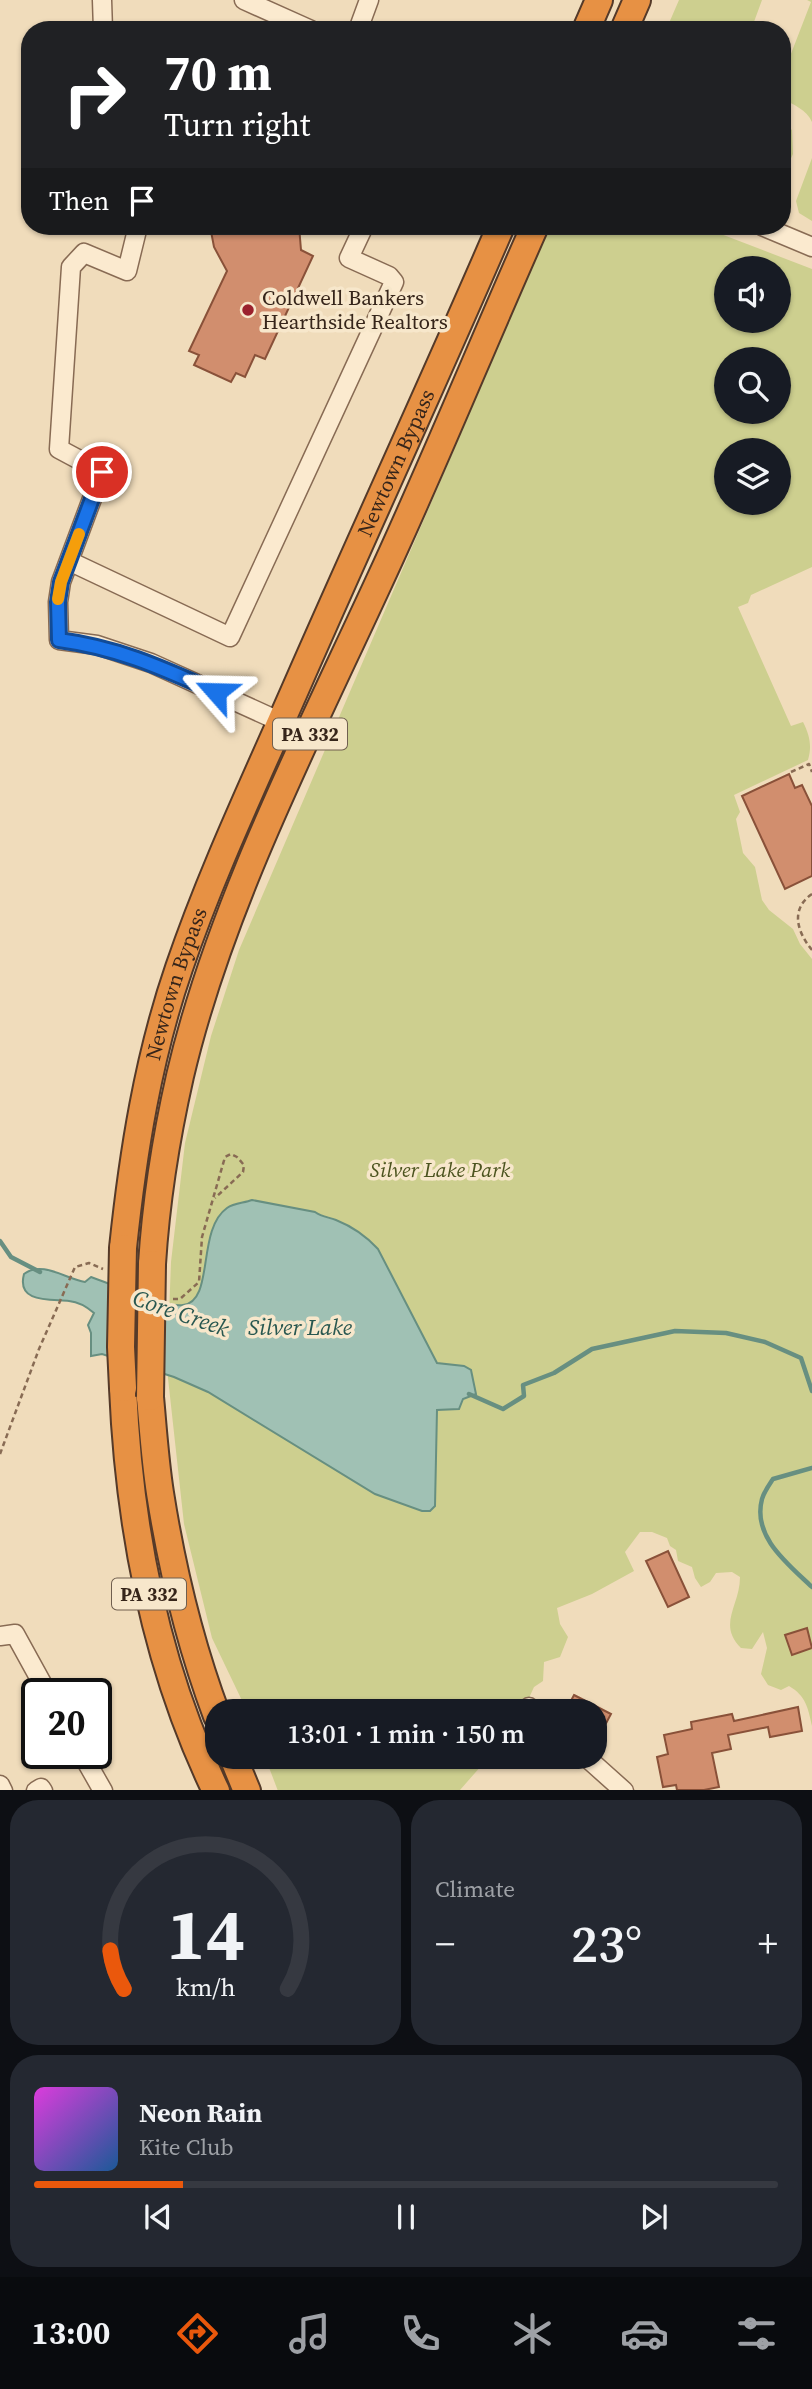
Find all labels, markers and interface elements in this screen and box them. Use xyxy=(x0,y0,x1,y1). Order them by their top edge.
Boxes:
text: 70 m xyxy=(164,39,272,106)
icon: right xyxy=(49,49,140,140)
text: Turn right xyxy=(164,103,310,147)
icon: arrive xyxy=(123,182,161,220)
text: Then xyxy=(49,183,109,219)
map controls xyxy=(714,256,791,515)
button: sound xyxy=(714,256,791,333)
place label: Coldwell Bankers Hearthside Realtors xyxy=(262,283,448,336)
marker: Coldwell Bankers Hearthside Realtors xyxy=(240,302,256,318)
button: search xyxy=(714,347,791,424)
street label: Newtown Bypass xyxy=(350,384,441,541)
button: layers xyxy=(714,438,791,515)
pin xyxy=(72,442,132,502)
icon: arrive xyxy=(83,453,121,491)
position arrow xyxy=(179,655,253,729)
road number: PA 332 xyxy=(273,719,347,750)
street label: Newtown Bypass xyxy=(138,903,214,1063)
park label: Silver Lake Park xyxy=(370,1155,510,1184)
water label: Core Creek xyxy=(129,1282,234,1344)
water label: Silver Lake xyxy=(248,1311,353,1343)
road number: PA 332 xyxy=(112,1578,186,1610)
speed limit sign: 20 xyxy=(21,1678,112,1769)
text: 13:01 · 1 min · 150 m xyxy=(287,1716,525,1752)
text: Climate xyxy=(435,1873,515,1905)
text: 14 xyxy=(166,1884,245,1983)
text: 23° xyxy=(571,1908,642,1979)
text: − xyxy=(435,1918,455,1970)
text: + xyxy=(758,1918,778,1970)
text: km/h xyxy=(176,1969,235,2003)
text: Neon Rain xyxy=(139,2095,262,2131)
text: Kite Club xyxy=(139,2131,234,2163)
icon: previous xyxy=(139,2198,177,2236)
icon: pause xyxy=(387,2198,425,2236)
icon: next xyxy=(635,2198,673,2236)
icon: directions xyxy=(173,2309,222,2358)
icon: music xyxy=(285,2309,334,2358)
icon: phone xyxy=(396,2309,445,2358)
icon: climate xyxy=(508,2309,557,2358)
icon: car xyxy=(620,2309,669,2358)
icon: filters xyxy=(732,2309,781,2358)
text: 13:00 xyxy=(31,2311,110,2355)

